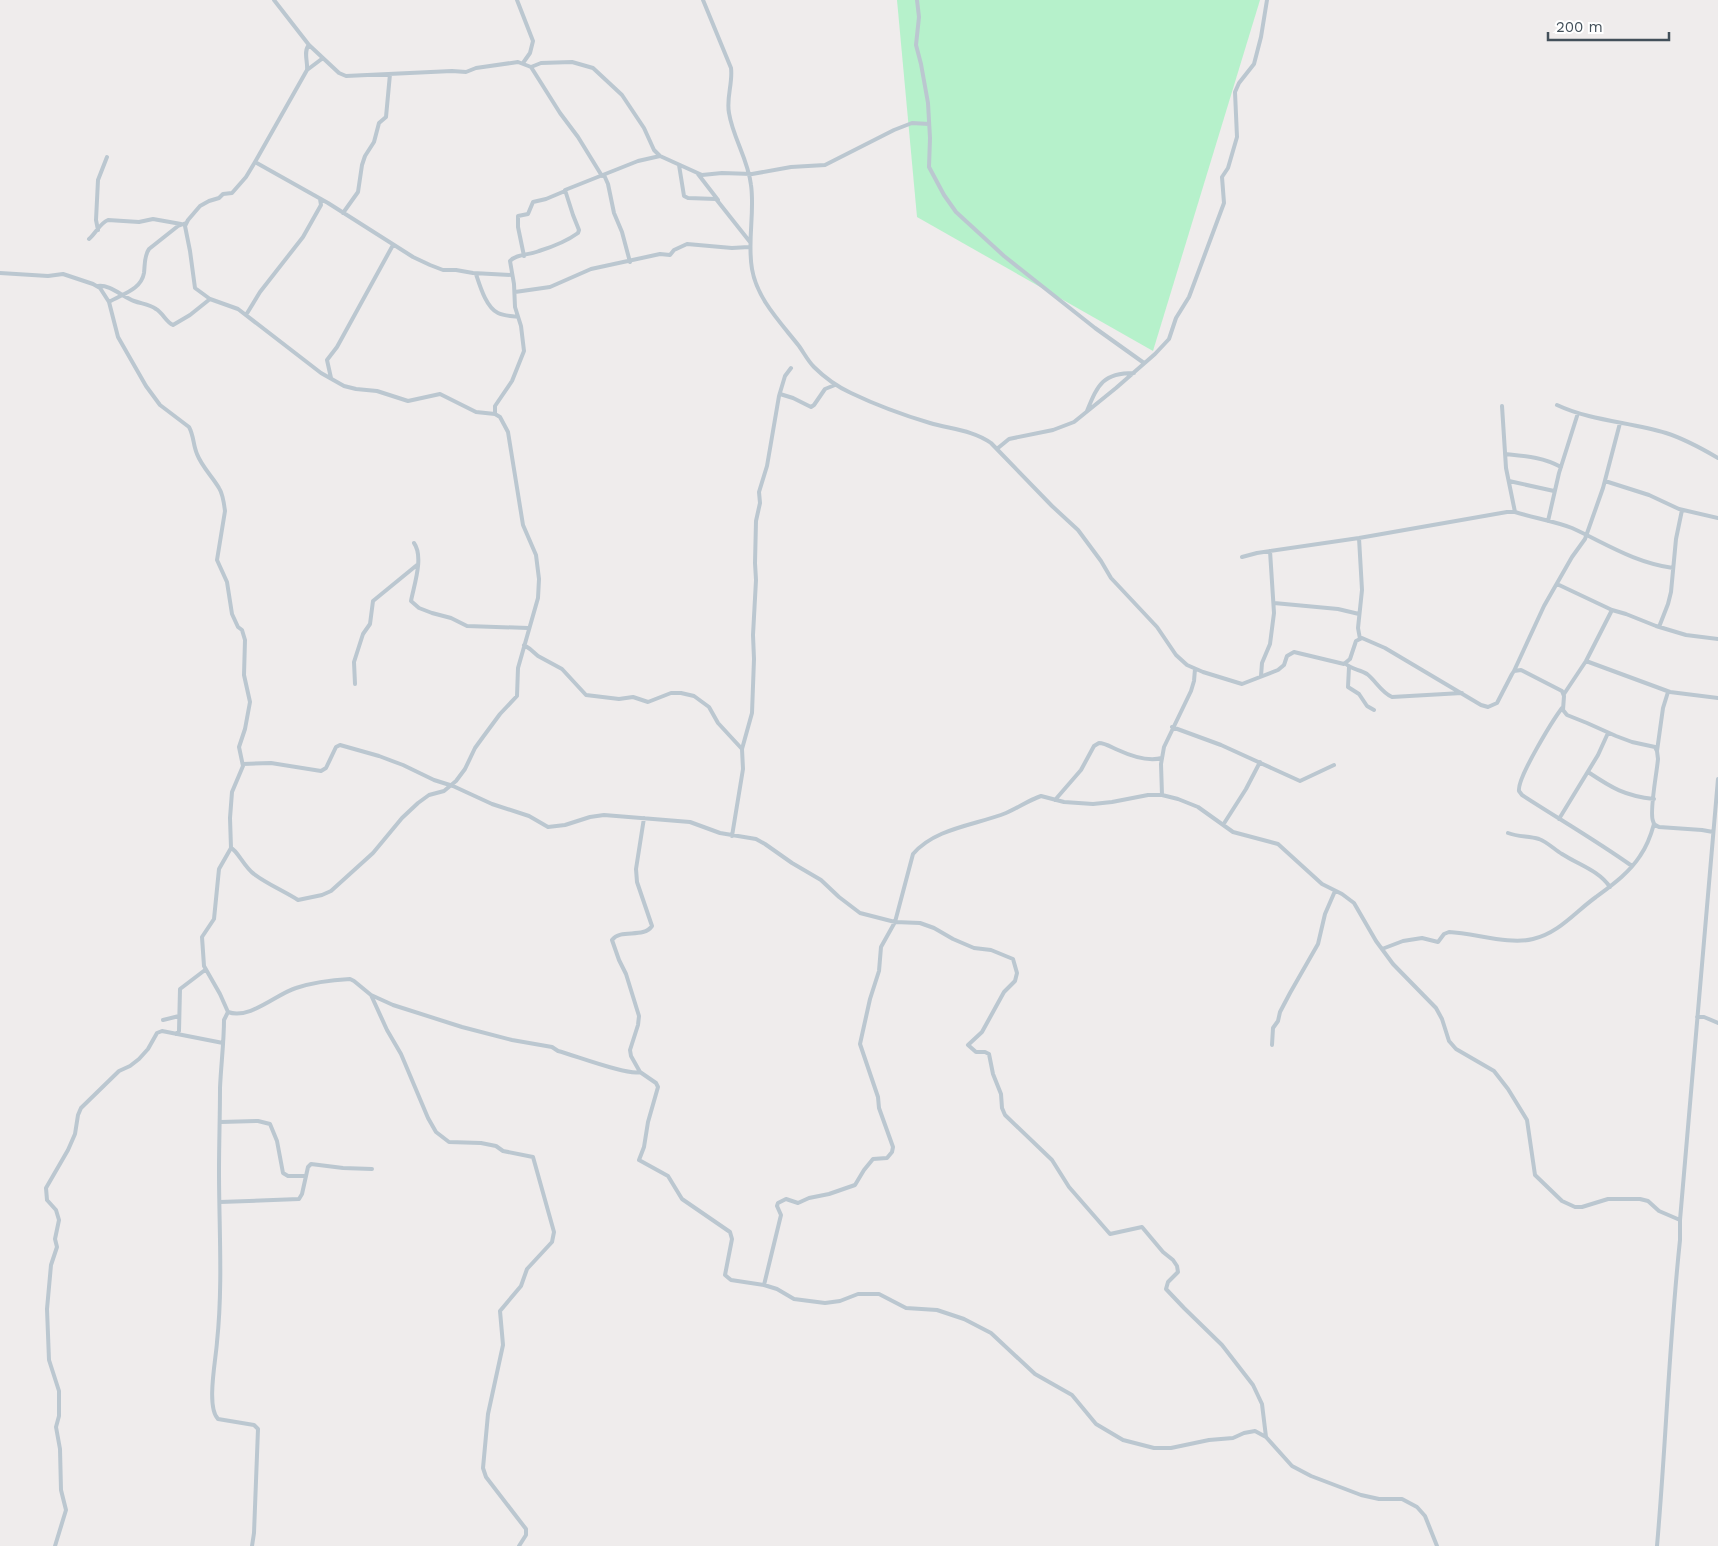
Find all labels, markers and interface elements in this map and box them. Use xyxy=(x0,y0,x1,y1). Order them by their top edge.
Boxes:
scale bar xyxy=(1548,10,1669,42)
text: 200 m xyxy=(1556,18,1603,36)

